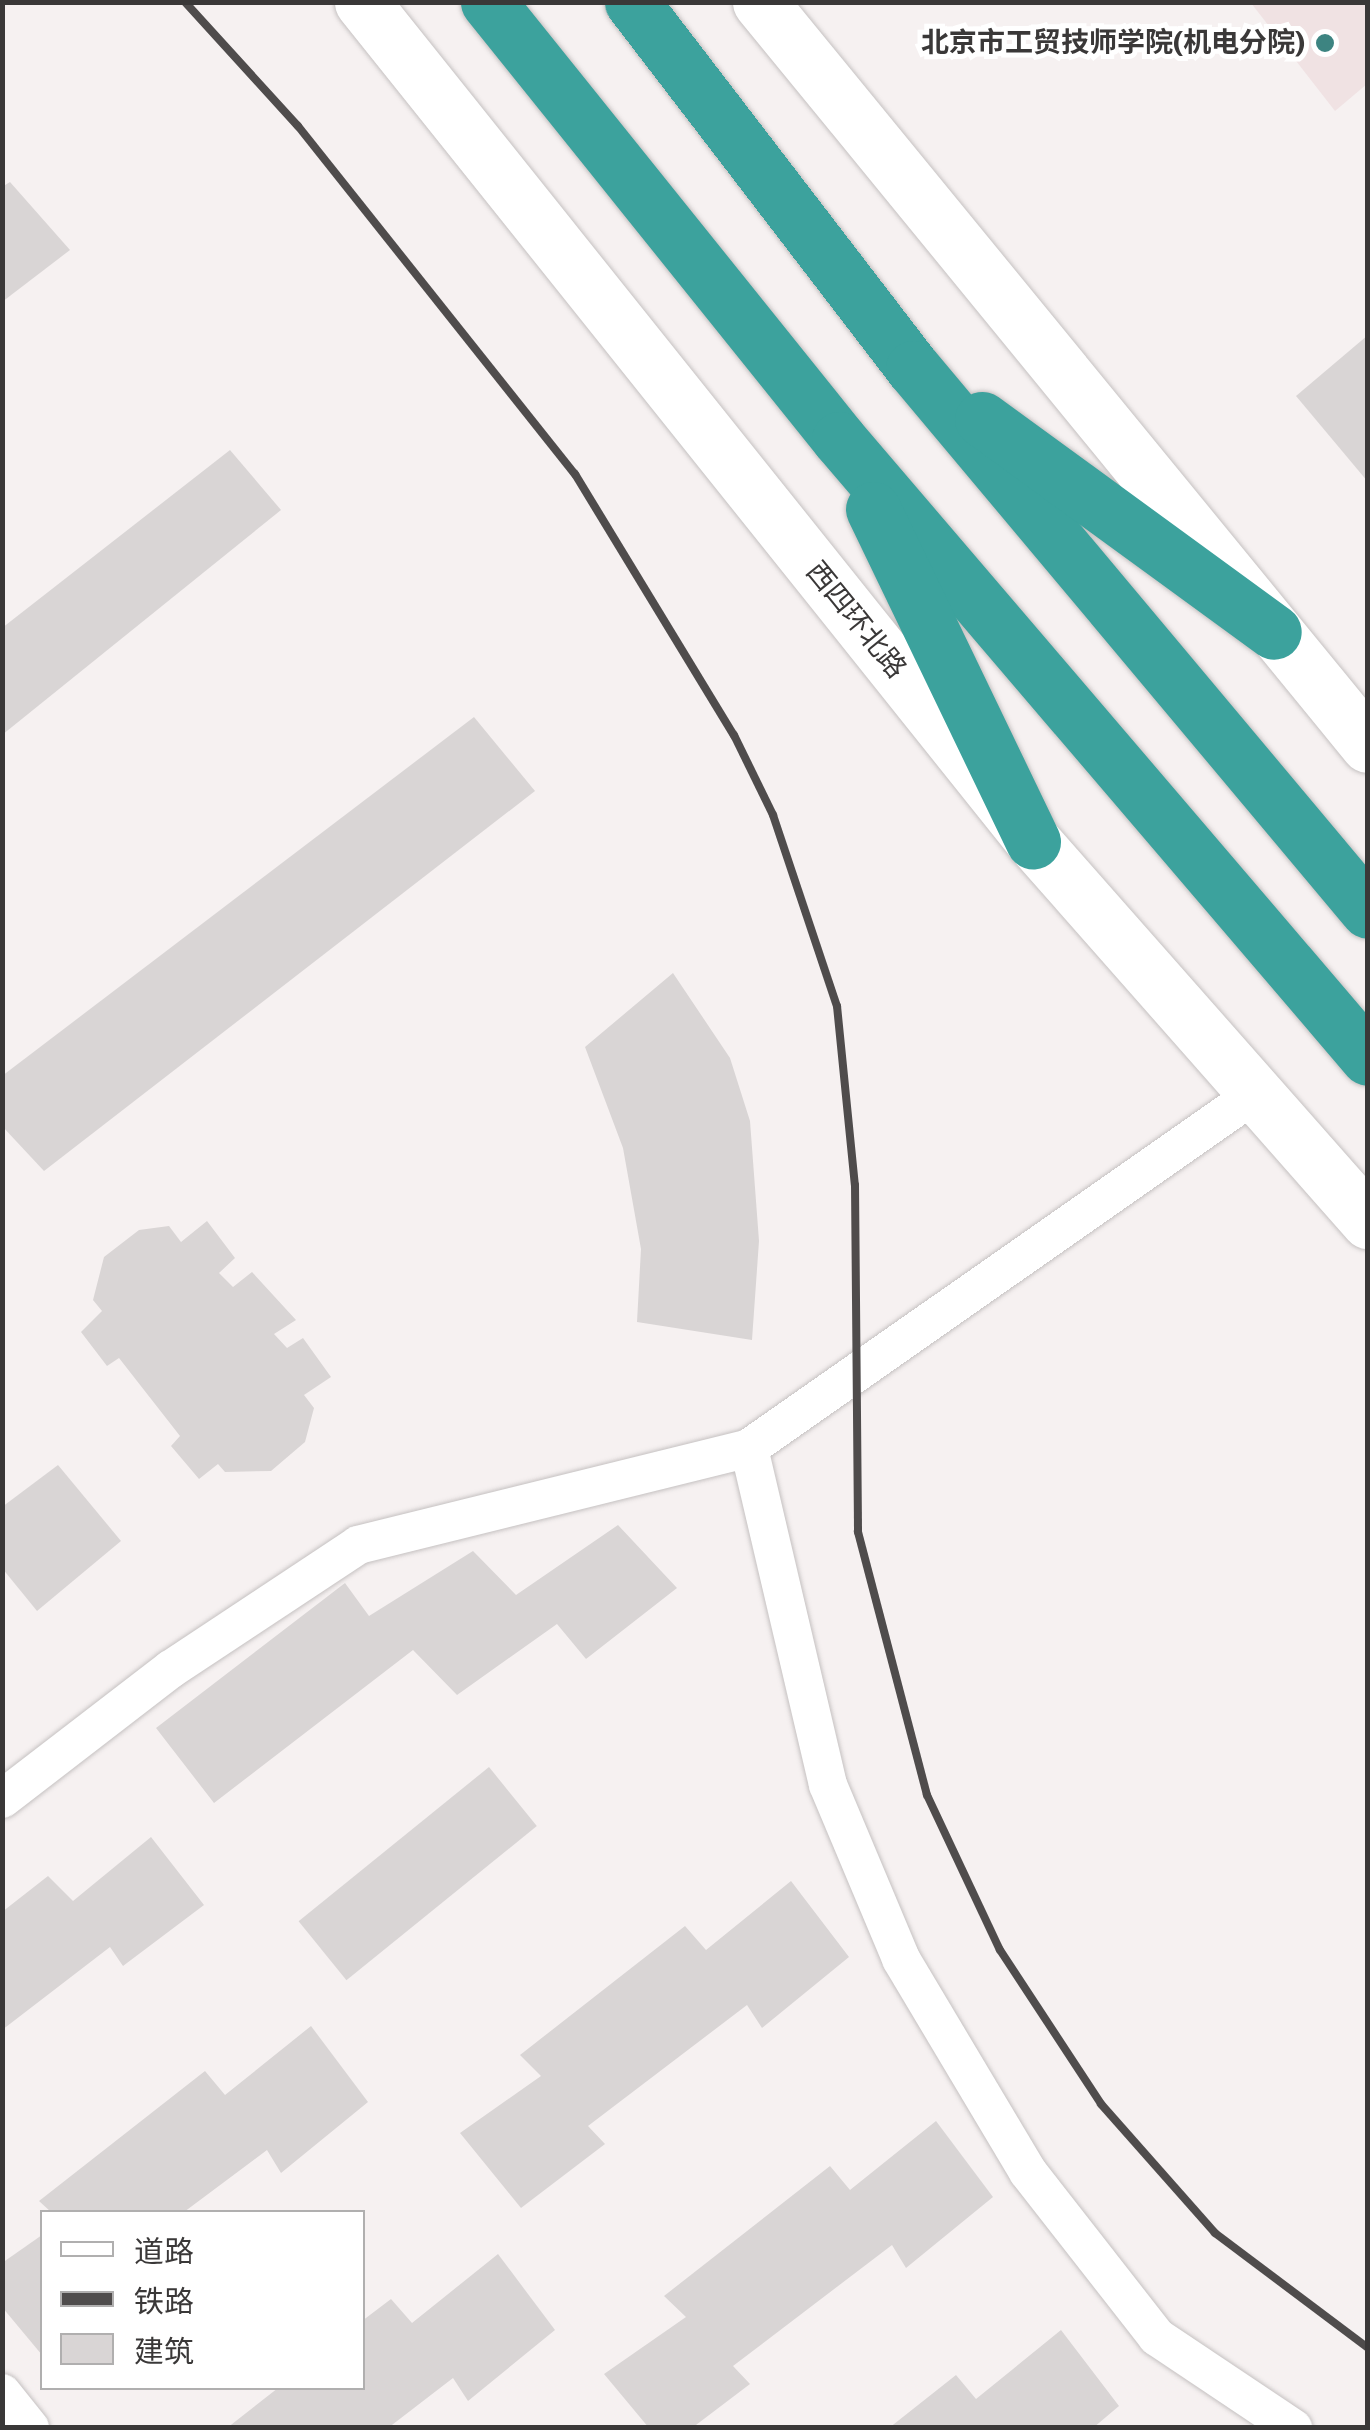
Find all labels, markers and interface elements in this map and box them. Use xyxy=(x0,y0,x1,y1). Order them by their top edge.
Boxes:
place label: 北京市工贸技师学院(机电分院) xyxy=(921,26,1305,60)
marker: 北京市工贸技师学院(机电分院) xyxy=(1314,32,1336,54)
street label: 西四环北路 xyxy=(799,555,913,685)
legend xyxy=(40,2210,365,2390)
text: 道路 xyxy=(134,2234,194,2269)
text: 铁路 xyxy=(134,2284,194,2319)
text: 建筑 xyxy=(134,2334,194,2369)

